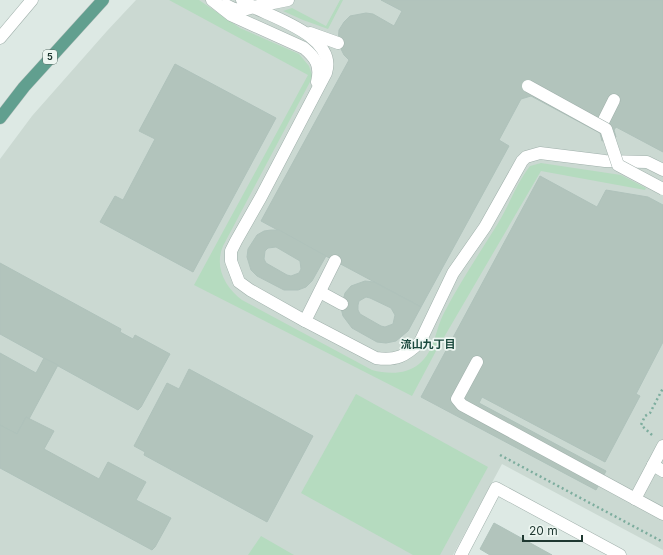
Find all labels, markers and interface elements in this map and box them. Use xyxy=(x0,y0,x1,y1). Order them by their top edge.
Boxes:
road number: 5 xyxy=(43,50,57,64)
district label: 流山九丁目 xyxy=(401,337,456,351)
scale bar xyxy=(523,517,582,543)
text: 20 m xyxy=(529,523,558,538)

